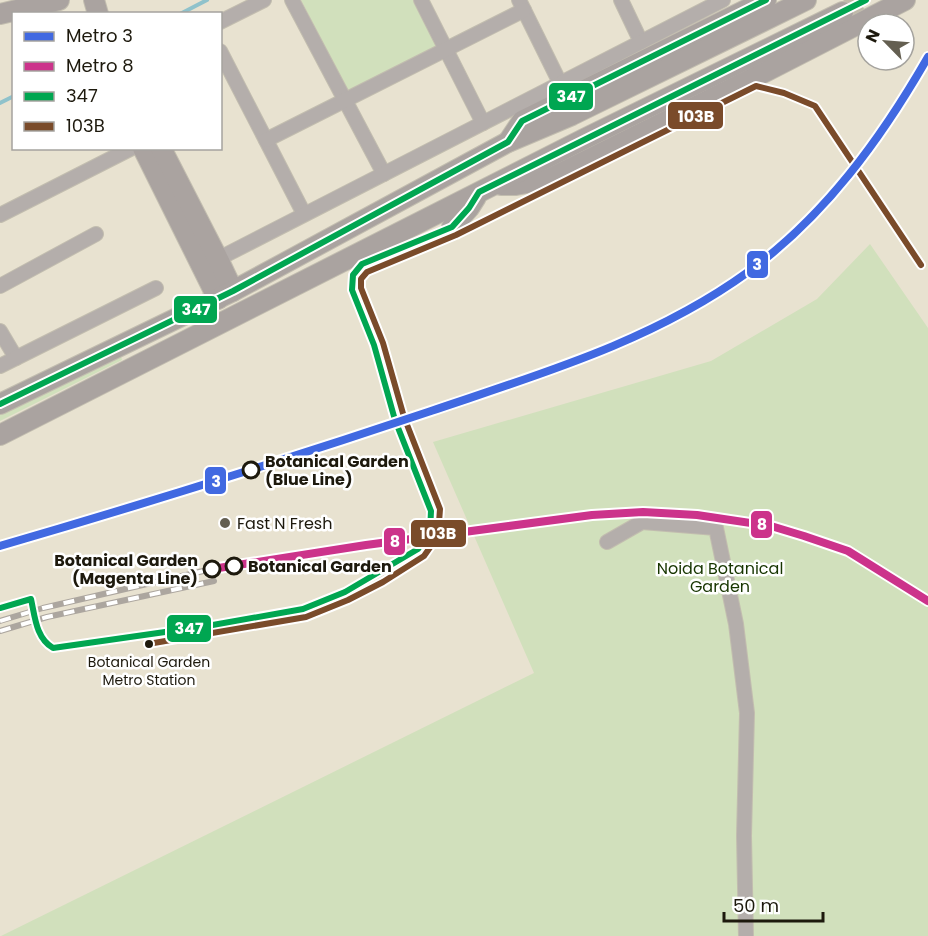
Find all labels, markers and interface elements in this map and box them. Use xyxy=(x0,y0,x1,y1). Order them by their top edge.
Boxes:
legend xyxy=(12,12,222,150)
north arrow xyxy=(856,12,916,72)
text: Metro 3 xyxy=(66,23,133,48)
text: N xyxy=(860,26,886,46)
text: Metro 8 xyxy=(66,53,134,78)
line badge: 347 xyxy=(548,82,594,111)
text: 347 xyxy=(66,83,98,108)
text: 347 xyxy=(556,85,586,108)
line badge: 103B xyxy=(667,101,724,130)
text: 103B xyxy=(678,105,714,128)
text: 103B xyxy=(66,113,105,138)
line badge: 3 xyxy=(746,250,769,279)
text: 3 xyxy=(752,253,762,276)
line badge: 347 xyxy=(173,295,218,324)
text: 347 xyxy=(181,298,211,321)
place label: Botanical Garden (Blue Line) xyxy=(265,450,409,491)
marker: Botanical Garden (Blue Line) xyxy=(242,461,260,479)
line badge: 3 xyxy=(204,466,227,495)
text: 3 xyxy=(211,470,221,493)
line badge: 8 xyxy=(750,510,773,539)
place label: Fast N Fresh xyxy=(237,512,332,535)
text: 8 xyxy=(757,513,767,536)
marker: Fast N Fresh xyxy=(218,516,232,530)
line badge: 103B xyxy=(410,519,467,548)
text: 103B xyxy=(420,522,456,545)
line badge: 8 xyxy=(383,527,406,556)
text: 8 xyxy=(390,530,400,553)
place label: Botanical Garden (Magenta Line) xyxy=(54,549,198,590)
place label: Botanical Garden xyxy=(248,555,392,578)
marker: Botanical Garden xyxy=(225,557,243,575)
park label: Noida Botanical Garden xyxy=(657,557,783,598)
marker: Botanical Garden (Magenta Line) xyxy=(203,560,221,578)
line badge: 347 xyxy=(166,614,212,643)
text: 347 xyxy=(174,617,204,640)
marker: Botanical Garden Metro Station xyxy=(143,638,155,650)
place label: Botanical Garden Metro Station xyxy=(88,652,210,690)
scale bar xyxy=(724,885,823,923)
text: 50 m xyxy=(733,893,779,918)

